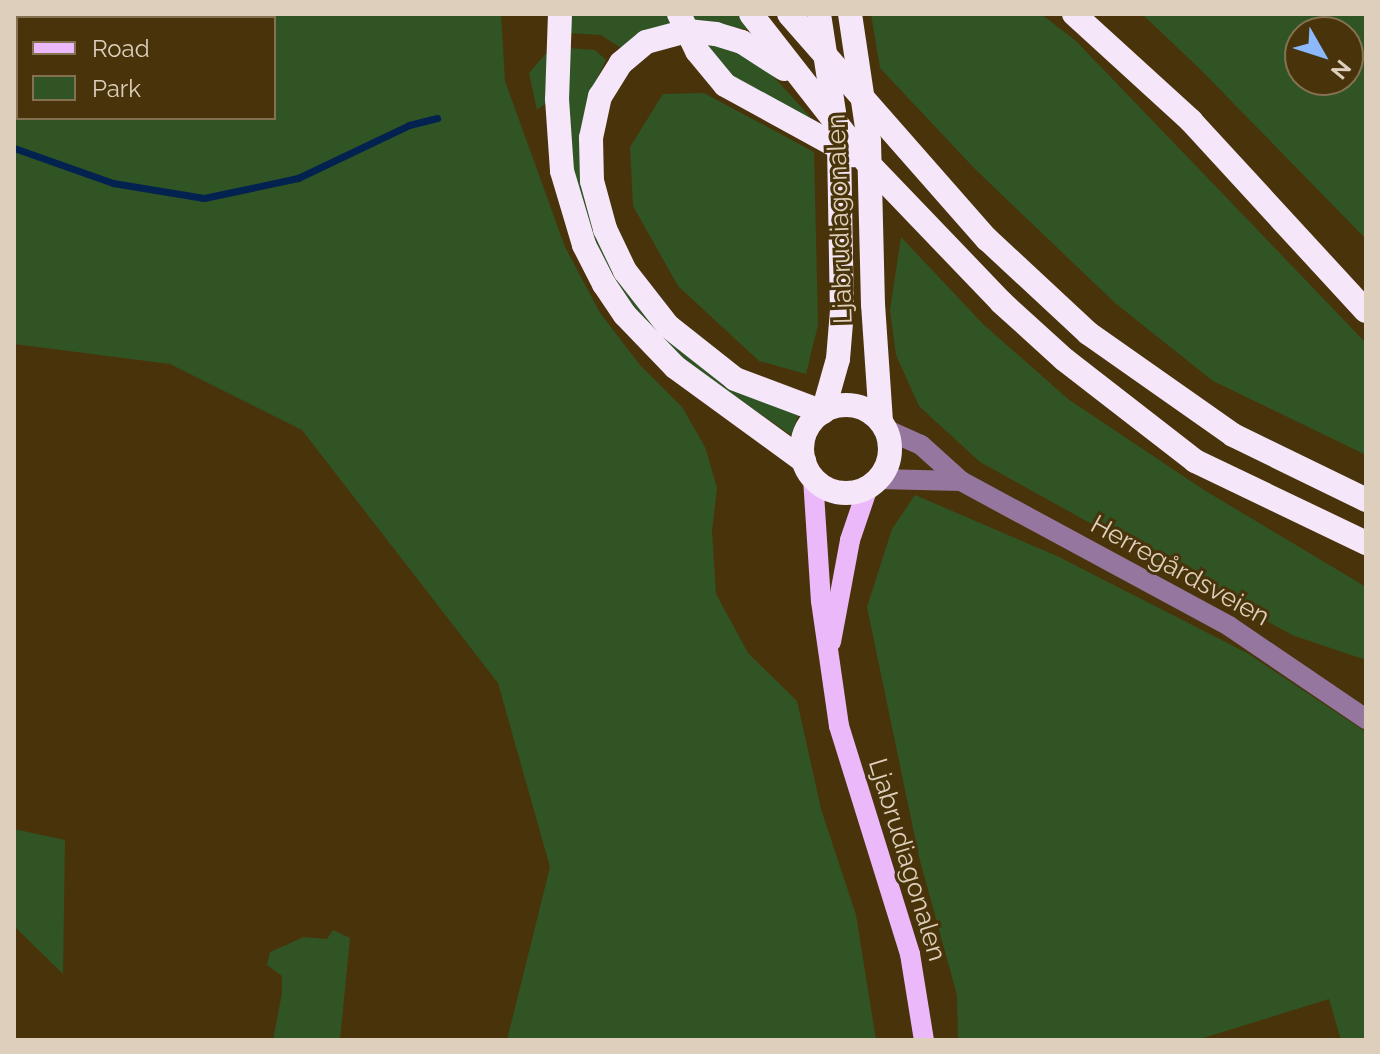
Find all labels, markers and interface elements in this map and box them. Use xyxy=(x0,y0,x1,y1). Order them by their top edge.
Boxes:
legend xyxy=(16,16,276,120)
north arrow xyxy=(1284,16,1364,96)
text: Road xyxy=(92,34,150,63)
text: N xyxy=(1326,55,1356,85)
text: Park xyxy=(92,74,141,103)
street label: Ljabrudiagonalen xyxy=(821,113,859,325)
street label: Herregårdsveien xyxy=(1085,509,1275,633)
street label: Ljabrudiagonalen xyxy=(861,755,953,965)

